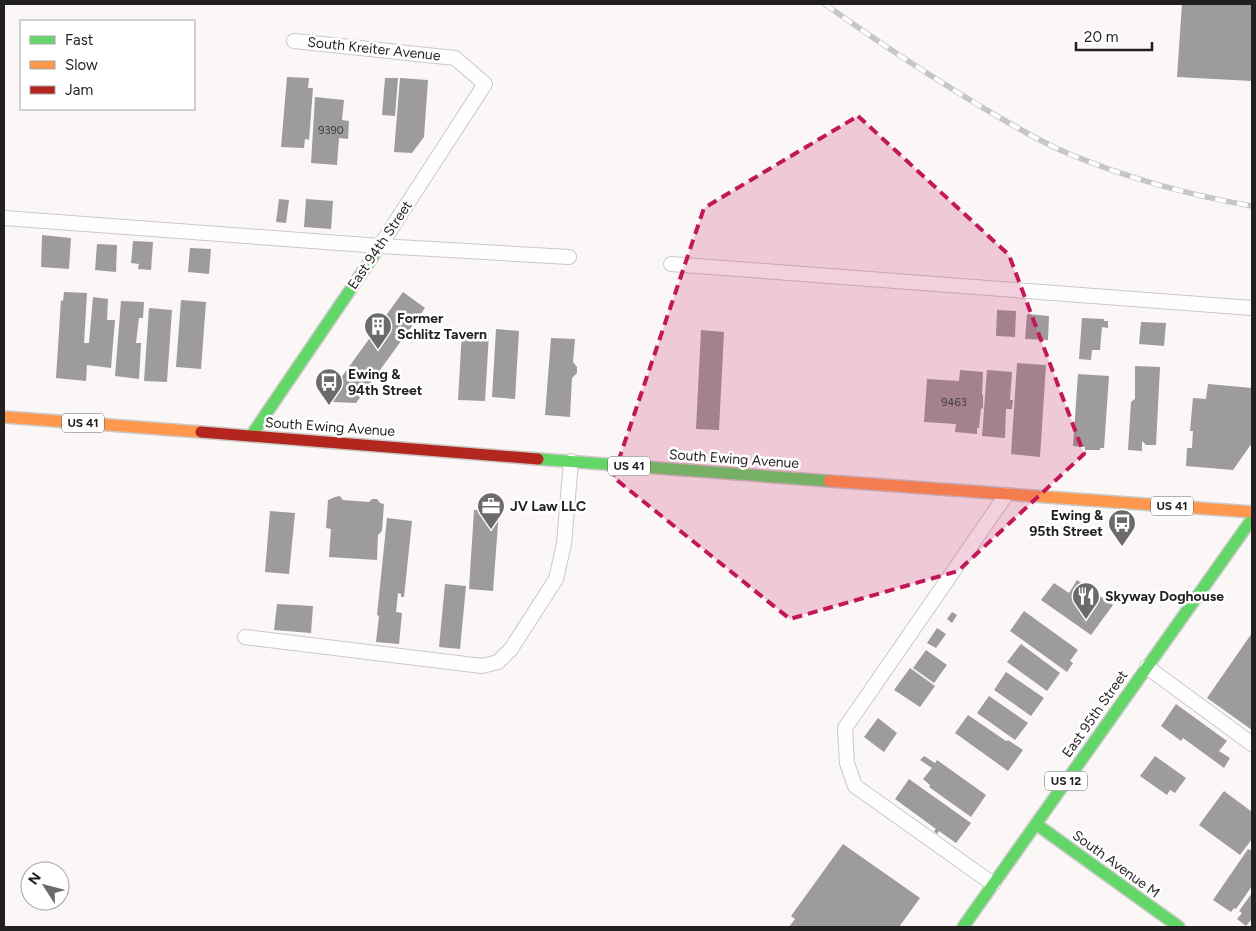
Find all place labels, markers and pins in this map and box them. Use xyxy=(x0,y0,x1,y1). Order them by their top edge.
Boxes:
place label: Former Schlitz Tavern xyxy=(397,310,487,343)
building icon: Former Schlitz Tavern xyxy=(363,311,393,350)
place label: Ewing & 94th Street xyxy=(348,366,423,399)
bus stop icon: Ewing & 94th Street xyxy=(314,367,344,406)
office icon: JV Law LLC xyxy=(476,491,506,530)
place label: JV Law LLC xyxy=(510,498,586,515)
place label: Ewing & 95th Street xyxy=(1029,507,1104,540)
bus stop icon: Ewing & 95th Street xyxy=(1107,508,1137,547)
restaurant icon: Skyway Doghouse xyxy=(1071,581,1101,620)
place label: Skyway Doghouse xyxy=(1105,588,1224,605)

